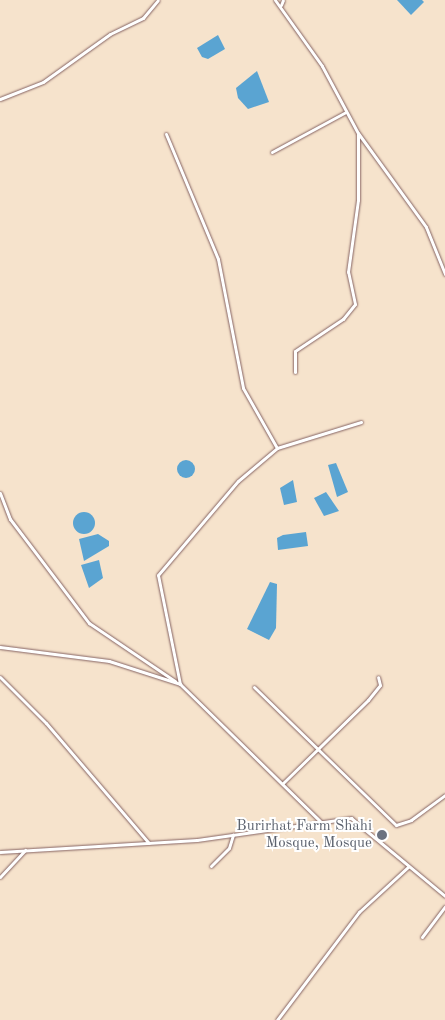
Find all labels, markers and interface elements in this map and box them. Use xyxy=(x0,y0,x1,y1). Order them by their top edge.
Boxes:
place label: Burirhat Farm Shahi Mosque, Mosque xyxy=(236,817,372,852)
marker: Burirhat Farm Shahi Mosque, Mosque xyxy=(376,829,388,841)

